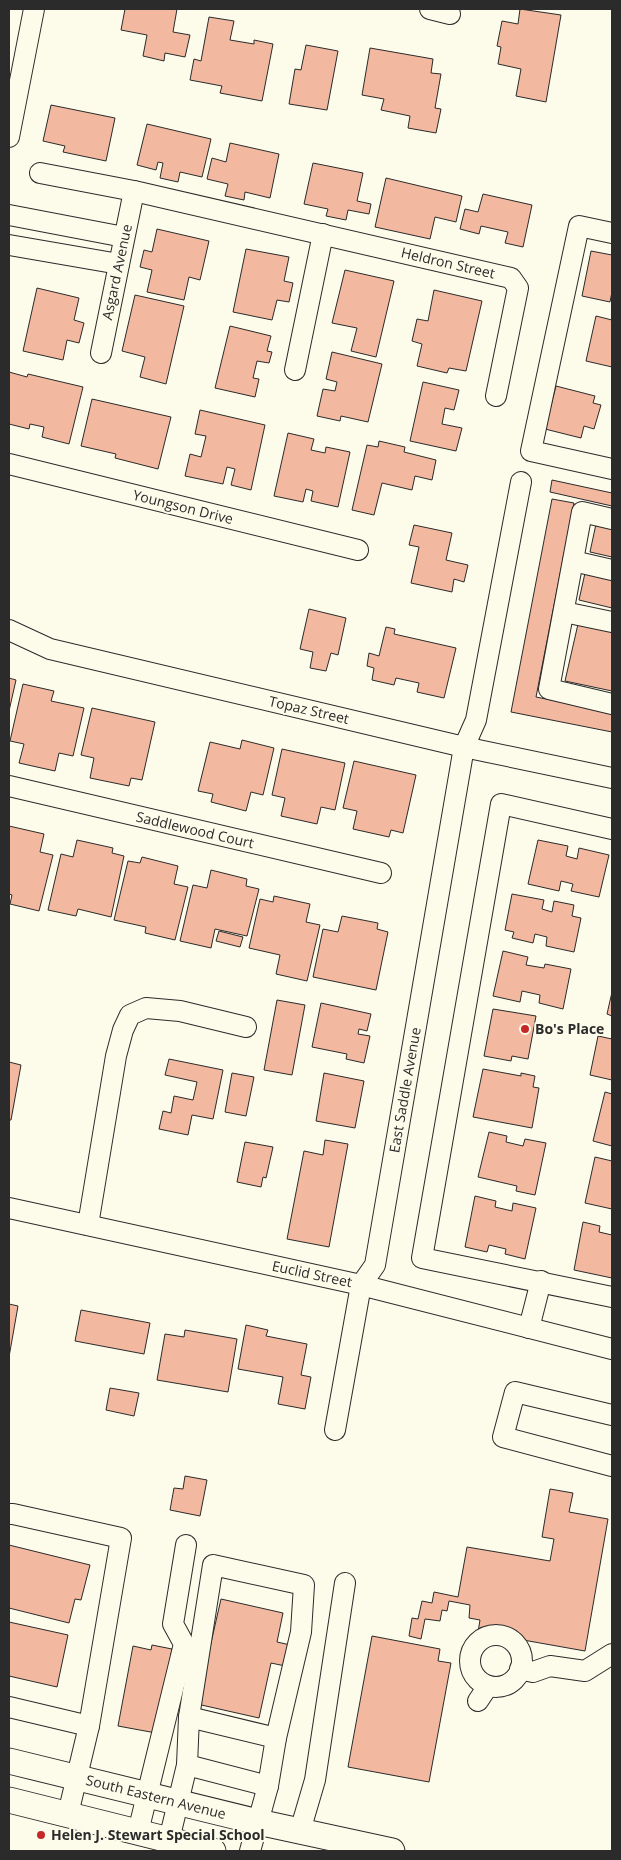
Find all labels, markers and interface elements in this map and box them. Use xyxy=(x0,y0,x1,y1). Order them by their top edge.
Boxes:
street label: Asgard Avenue xyxy=(97,222,136,322)
street label: Heldron Street xyxy=(399,242,497,283)
street label: Youngson Drive xyxy=(131,485,235,528)
street label: Topaz Street xyxy=(267,691,351,728)
street label: Saddlewood Court xyxy=(134,807,256,852)
place label: Bo's Place xyxy=(535,1019,604,1038)
marker: Bo's Place xyxy=(519,1023,531,1035)
street label: East Saddle Avenue xyxy=(384,1025,425,1154)
street label: Euclid Street xyxy=(270,1256,354,1291)
street label: South Eastern Avenue xyxy=(84,1770,228,1823)
place label: Helen J. Stewart Special School xyxy=(51,1825,265,1844)
marker: Helen J. Stewart Special School xyxy=(35,1829,47,1841)

